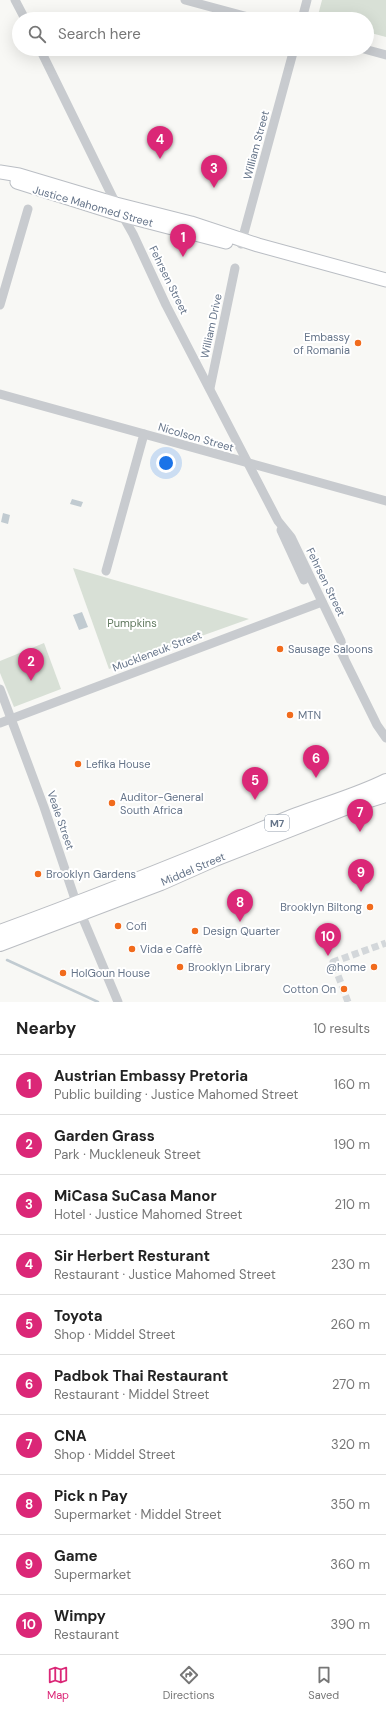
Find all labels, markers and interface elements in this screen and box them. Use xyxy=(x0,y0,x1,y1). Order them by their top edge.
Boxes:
search box xyxy=(12,12,374,56)
icon: search xyxy=(26,23,48,45)
text: Search here xyxy=(58,24,141,44)
street label: William Street xyxy=(240,109,272,181)
pin: 4 xyxy=(147,126,173,159)
pin: 3 xyxy=(201,155,227,188)
street label: Justice Mahomed Street xyxy=(31,182,155,230)
pin: 1 xyxy=(170,224,196,257)
street label: Fehrsen Street xyxy=(146,243,192,317)
street label: William Drive xyxy=(197,292,225,360)
place label: Embassy of Romania xyxy=(293,330,350,357)
marker: Embassy of Romania xyxy=(353,338,363,348)
street label: Nicolson Street xyxy=(157,420,235,454)
your location xyxy=(156,453,176,473)
street label: Fehrsen Street xyxy=(303,545,349,619)
park label: Pumpkins xyxy=(107,616,157,630)
street label: Muckleneuk Street xyxy=(110,628,204,674)
place label: Sausage Saloons xyxy=(288,642,373,656)
marker: Sausage Saloons xyxy=(275,644,285,654)
pin: 2 xyxy=(18,648,44,681)
place label: MTN xyxy=(298,708,321,722)
marker: MTN xyxy=(285,710,295,720)
pin: 6 xyxy=(303,745,329,778)
place label: Lefika House xyxy=(86,757,151,771)
marker: Lefika House xyxy=(73,759,83,769)
pin: 5 xyxy=(242,767,268,800)
street label: Veale Street xyxy=(44,789,78,851)
place label: Auditor-General South Africa xyxy=(120,790,203,817)
marker: Auditor-General South Africa xyxy=(107,798,117,808)
pin: 7 xyxy=(347,799,373,832)
road number: M7 xyxy=(265,815,289,831)
street label: Middel Street xyxy=(159,849,227,889)
pin: 9 xyxy=(348,859,374,892)
place label: Brooklyn Gardens xyxy=(46,867,136,881)
marker: Brooklyn Gardens xyxy=(33,869,43,879)
pin: 8 xyxy=(227,889,253,922)
place label: Brooklyn Biltong xyxy=(280,900,362,914)
marker: Brooklyn Biltong xyxy=(365,902,375,912)
place label: Cofi xyxy=(126,919,147,933)
marker: Cofi xyxy=(113,921,123,931)
pin: 10 xyxy=(315,923,341,956)
place label: Design Quarter xyxy=(203,924,280,938)
marker: Design Quarter xyxy=(190,926,200,936)
place label: Vida e Caffè xyxy=(140,942,202,956)
marker: Vida e Caffè xyxy=(127,944,137,954)
place label: Brooklyn Library xyxy=(188,960,270,974)
place label: @home xyxy=(326,960,366,974)
marker: Brooklyn Library xyxy=(175,962,185,972)
marker: @home xyxy=(369,962,379,972)
place label: HolGoun House xyxy=(71,966,150,980)
marker: HolGoun House xyxy=(58,968,68,978)
place label: Cotton On xyxy=(283,982,336,996)
marker: Cotton On xyxy=(339,984,349,994)
text: Nearby xyxy=(16,1017,76,1039)
text: 10 results xyxy=(313,1020,370,1037)
text: Austrian Embassy Pretoria xyxy=(54,1066,248,1086)
text: 1 xyxy=(27,1076,31,1093)
text: 160 m xyxy=(334,1076,370,1093)
text: Public building · Justice Mahomed Street xyxy=(54,1086,298,1103)
text: Garden Grass xyxy=(54,1126,155,1146)
text: 2 xyxy=(25,1136,33,1153)
text: 190 m xyxy=(334,1136,370,1153)
text: Park · Muckleneuk Street xyxy=(54,1146,201,1163)
text: MiCasa SuCasa Manor xyxy=(54,1186,217,1206)
text: 3 xyxy=(25,1196,33,1213)
text: 210 m xyxy=(335,1196,370,1213)
text: Hotel · Justice Mahomed Street xyxy=(54,1206,242,1223)
text: Sir Herbert Resturant xyxy=(54,1246,210,1266)
text: 4 xyxy=(25,1256,33,1273)
text: 230 m xyxy=(331,1256,370,1273)
text: Restaurant · Justice Mahomed Street xyxy=(54,1266,276,1283)
text: Toyota xyxy=(54,1306,103,1326)
text: 5 xyxy=(25,1316,33,1333)
text: 260 m xyxy=(330,1316,370,1333)
text: Shop · Middel Street xyxy=(54,1326,175,1343)
text: Padbok Thai Restaurant xyxy=(54,1366,228,1386)
text: 6 xyxy=(25,1376,33,1393)
text: 270 m xyxy=(332,1376,370,1393)
text: Restaurant · Middel Street xyxy=(54,1386,209,1403)
text: CNA xyxy=(54,1426,87,1446)
text: 7 xyxy=(26,1436,32,1453)
text: 320 m xyxy=(331,1436,370,1453)
text: Shop · Middel Street xyxy=(54,1446,175,1463)
text: Pick n Pay xyxy=(54,1486,128,1506)
text: 8 xyxy=(25,1496,33,1513)
text: 350 m xyxy=(330,1496,370,1513)
text: Supermarket · Middel Street xyxy=(54,1506,222,1523)
text: Game xyxy=(54,1546,98,1566)
text: 9 xyxy=(25,1556,33,1573)
text: 360 m xyxy=(330,1556,370,1573)
text: Supermarket xyxy=(54,1566,131,1583)
text: Wimpy xyxy=(54,1606,106,1626)
text: 10 xyxy=(22,1616,36,1633)
text: 390 m xyxy=(331,1616,370,1633)
text: Restaurant xyxy=(54,1626,119,1643)
tab: Map xyxy=(47,1664,69,1702)
tab: Directions xyxy=(163,1664,215,1702)
tab: Saved xyxy=(308,1664,339,1702)

